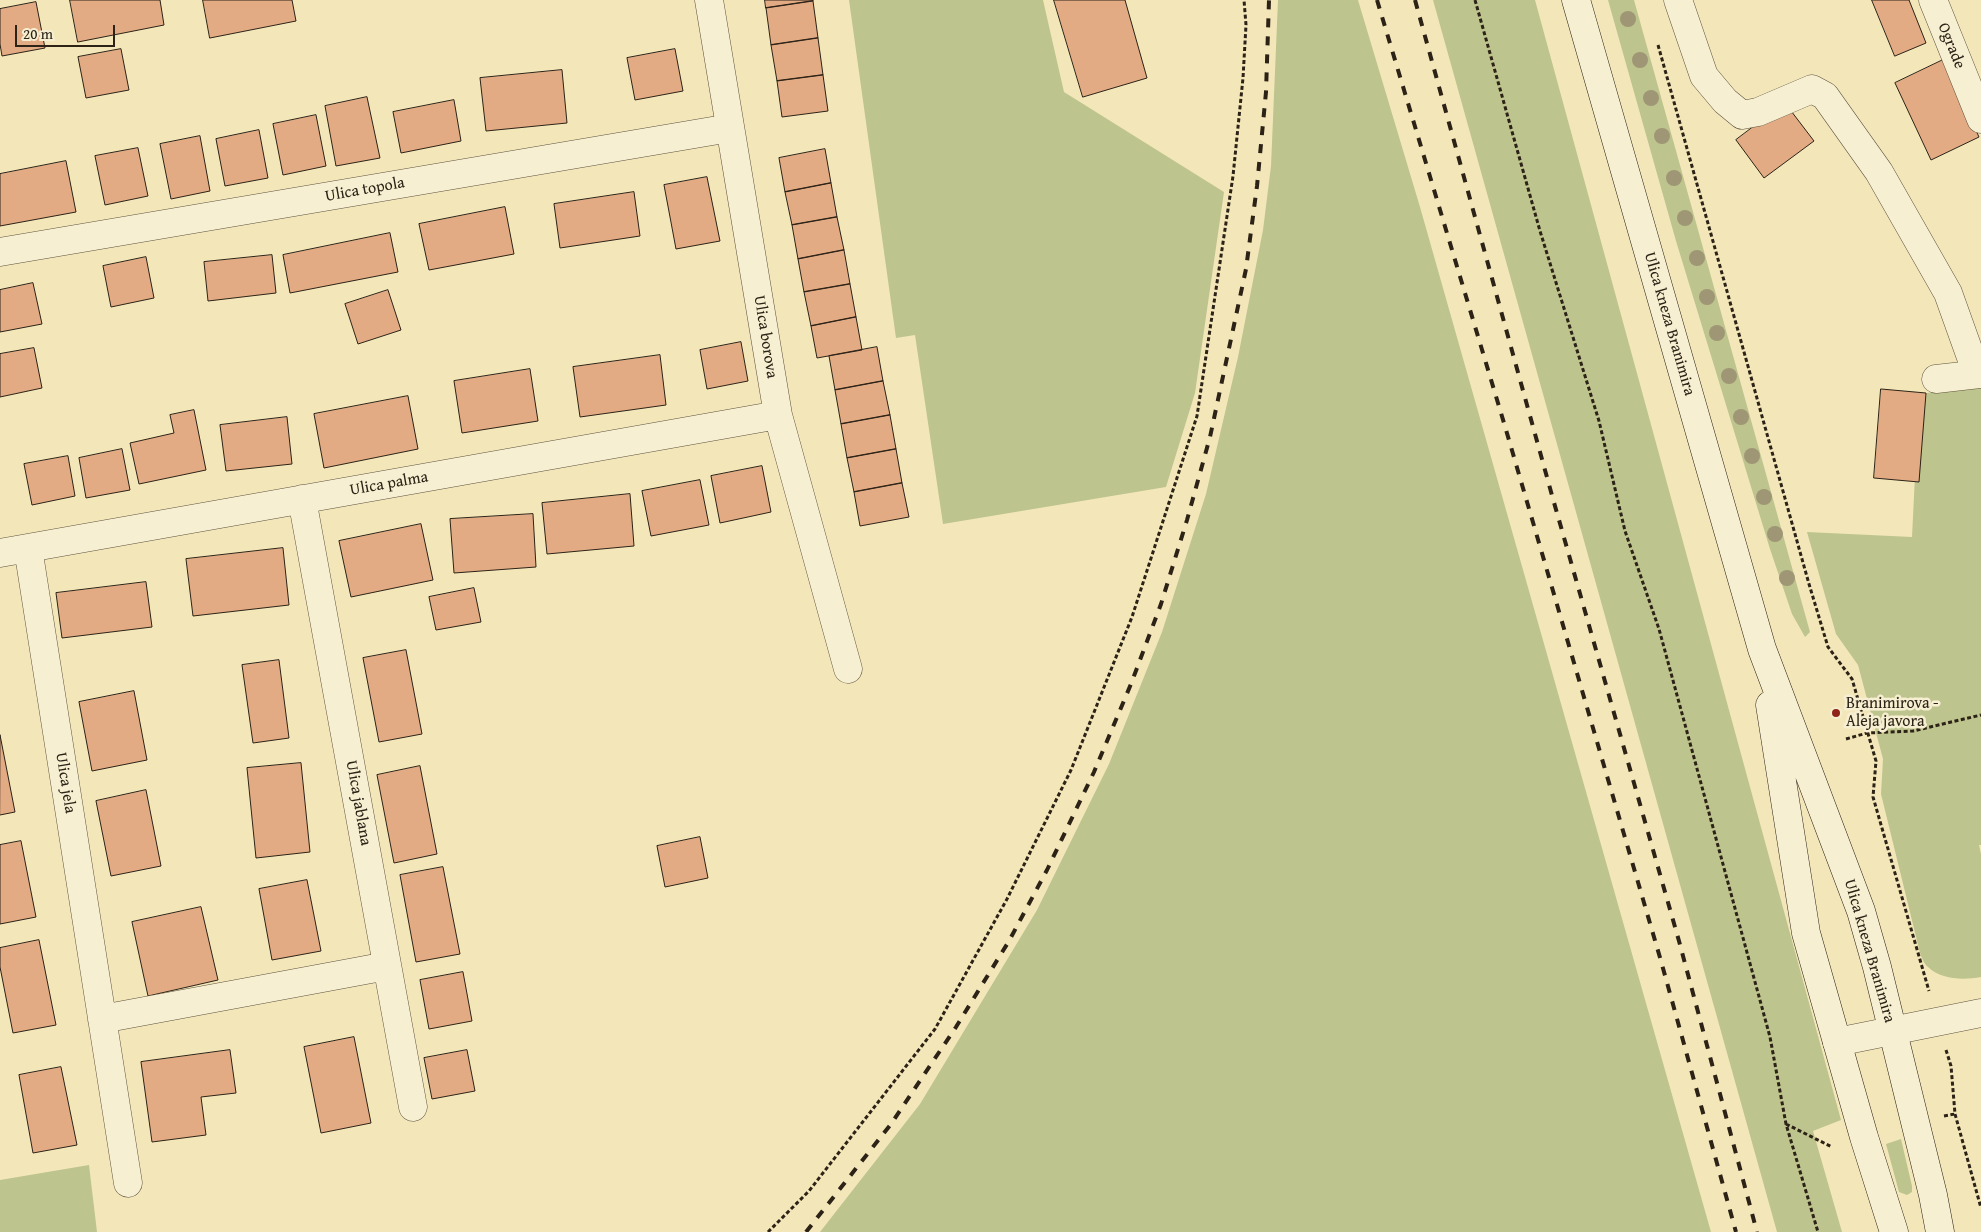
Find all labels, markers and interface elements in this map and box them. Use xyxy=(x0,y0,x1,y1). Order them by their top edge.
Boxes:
scale bar xyxy=(18,15,118,47)
street label: Ograde xyxy=(1933,20,1969,72)
text: 20 m xyxy=(23,23,53,44)
street label: Ulica topola xyxy=(324,174,406,206)
street label: Ulica kneza Branimira xyxy=(1639,250,1699,398)
street label: Ulica borova xyxy=(749,294,781,380)
street label: Ulica palma xyxy=(348,468,430,500)
place label: Branimirova - Aleja javora xyxy=(1846,694,1939,732)
marker: Branimirova - Aleja javora xyxy=(1830,707,1842,719)
street label: Ulica jela xyxy=(51,751,79,815)
street label: Ulica jablana xyxy=(341,759,375,847)
street label: Ulica kneza Branimira xyxy=(1839,877,1899,1025)

